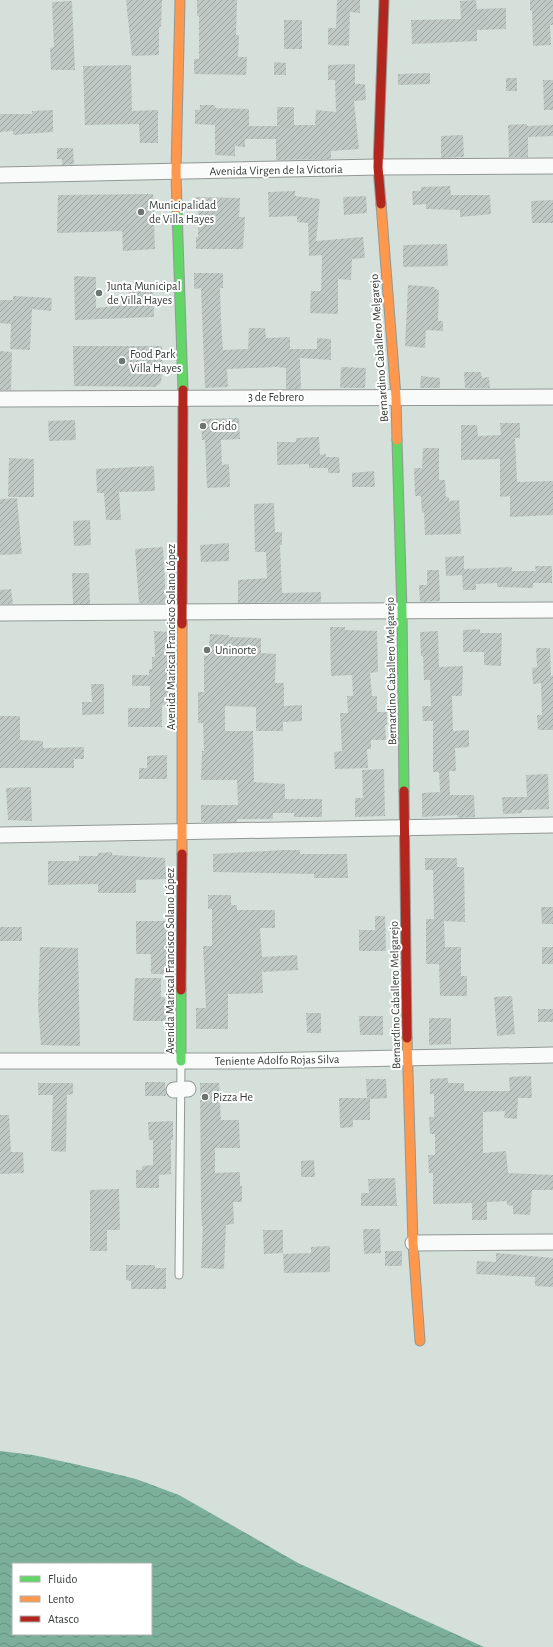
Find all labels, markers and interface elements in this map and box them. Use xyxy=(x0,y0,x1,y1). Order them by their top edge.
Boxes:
street label: Avenida Virgen de la Victoria xyxy=(209,163,343,177)
place label: Municipalidad de Villa Hayes xyxy=(149,199,216,226)
marker: Municipalidad de Villa Hayes xyxy=(136,207,146,217)
street label: Bernardino Caballero Melgarejo xyxy=(368,273,391,422)
place label: Junta Municipal de Villa Hayes xyxy=(107,280,181,307)
marker: Junta Municipal de Villa Hayes xyxy=(94,288,104,298)
place label: Food Park Villa Hayes xyxy=(130,348,181,375)
marker: Food Park Villa Hayes xyxy=(117,356,127,366)
street label: 3 de Febrero xyxy=(248,391,304,403)
place label: Grido xyxy=(211,420,237,432)
marker: Grido xyxy=(198,421,208,431)
street label: Avenida Mariscal Francisco Solano López xyxy=(165,544,177,730)
street label: Bernardino Caballero Melgarejo xyxy=(384,597,399,745)
place label: Uninorte xyxy=(215,644,256,656)
marker: Uninorte xyxy=(202,645,212,655)
street label: Avenida Mariscal Francisco Solano López xyxy=(164,868,176,1054)
street label: Bernardino Caballero Melgarejo xyxy=(388,921,403,1069)
street label: Teniente Adolfo Rojas Silva xyxy=(214,1053,340,1068)
place label: Pizza He xyxy=(213,1091,253,1103)
marker: Pizza He xyxy=(200,1092,210,1102)
legend xyxy=(12,1563,152,1635)
text: Fluido xyxy=(48,1573,77,1585)
text: Lento xyxy=(48,1593,74,1605)
text: Atasco xyxy=(48,1613,79,1625)

